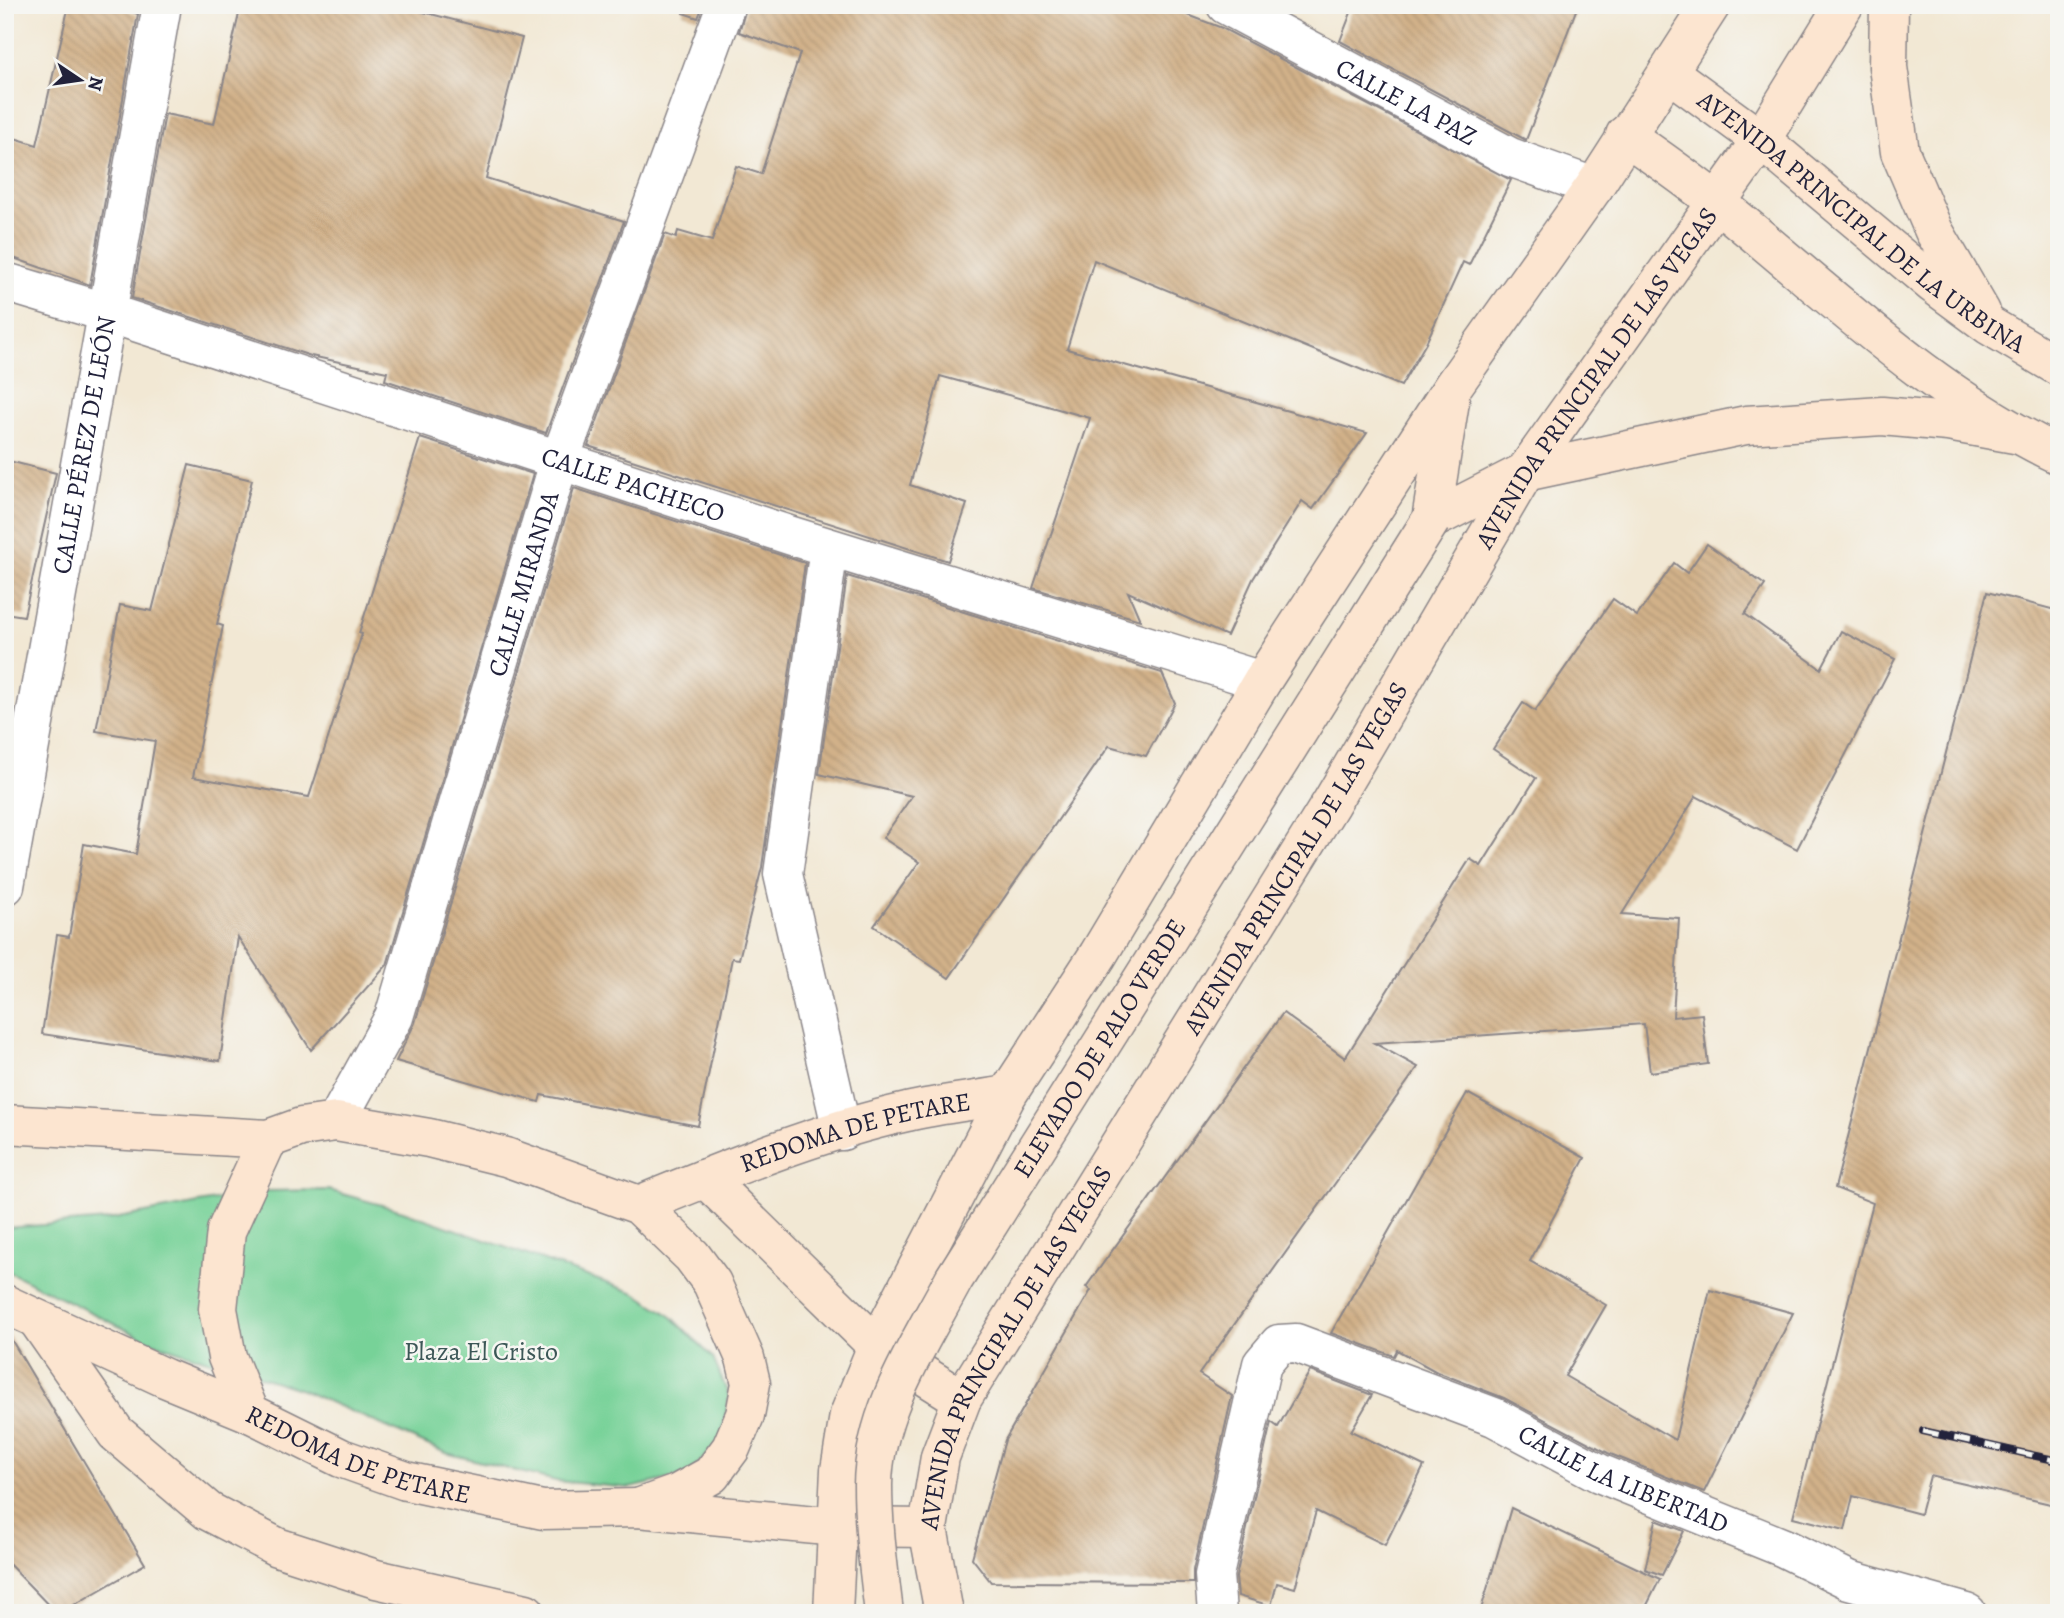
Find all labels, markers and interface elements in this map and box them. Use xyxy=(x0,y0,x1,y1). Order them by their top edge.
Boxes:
north arrow xyxy=(46,46,116,116)
street label: CALLE LA PAZ xyxy=(1330,50,1483,154)
text: N xyxy=(81,74,110,93)
street label: AVENIDA PRINCIPAL DE LA URBINA xyxy=(1690,82,2033,362)
street label: AVENIDA PRINCIPAL DE LAS VEGAS xyxy=(1467,200,1726,556)
street label: CALLE PÉREZ DE LEÓN xyxy=(44,313,124,577)
street label: CALLE PACHECO xyxy=(537,439,729,531)
street label: CALLE MIRANDA xyxy=(479,486,568,681)
street label: AVENIDA PRINCIPAL DE LAS VEGAS xyxy=(1174,675,1416,1042)
street label: ELEVADO DE PALO VERDE xyxy=(1005,912,1194,1185)
street label: REDOMA DE PETARE xyxy=(735,1084,973,1181)
street label: AVENIDA PRINCIPAL DE LAS VEGAS xyxy=(911,1159,1120,1533)
park label: Plaza El Cristo xyxy=(404,1334,558,1369)
street label: REDOMA DE PETARE xyxy=(240,1397,474,1512)
street label: CALLE LA LIBERTAD xyxy=(1512,1416,1734,1542)

